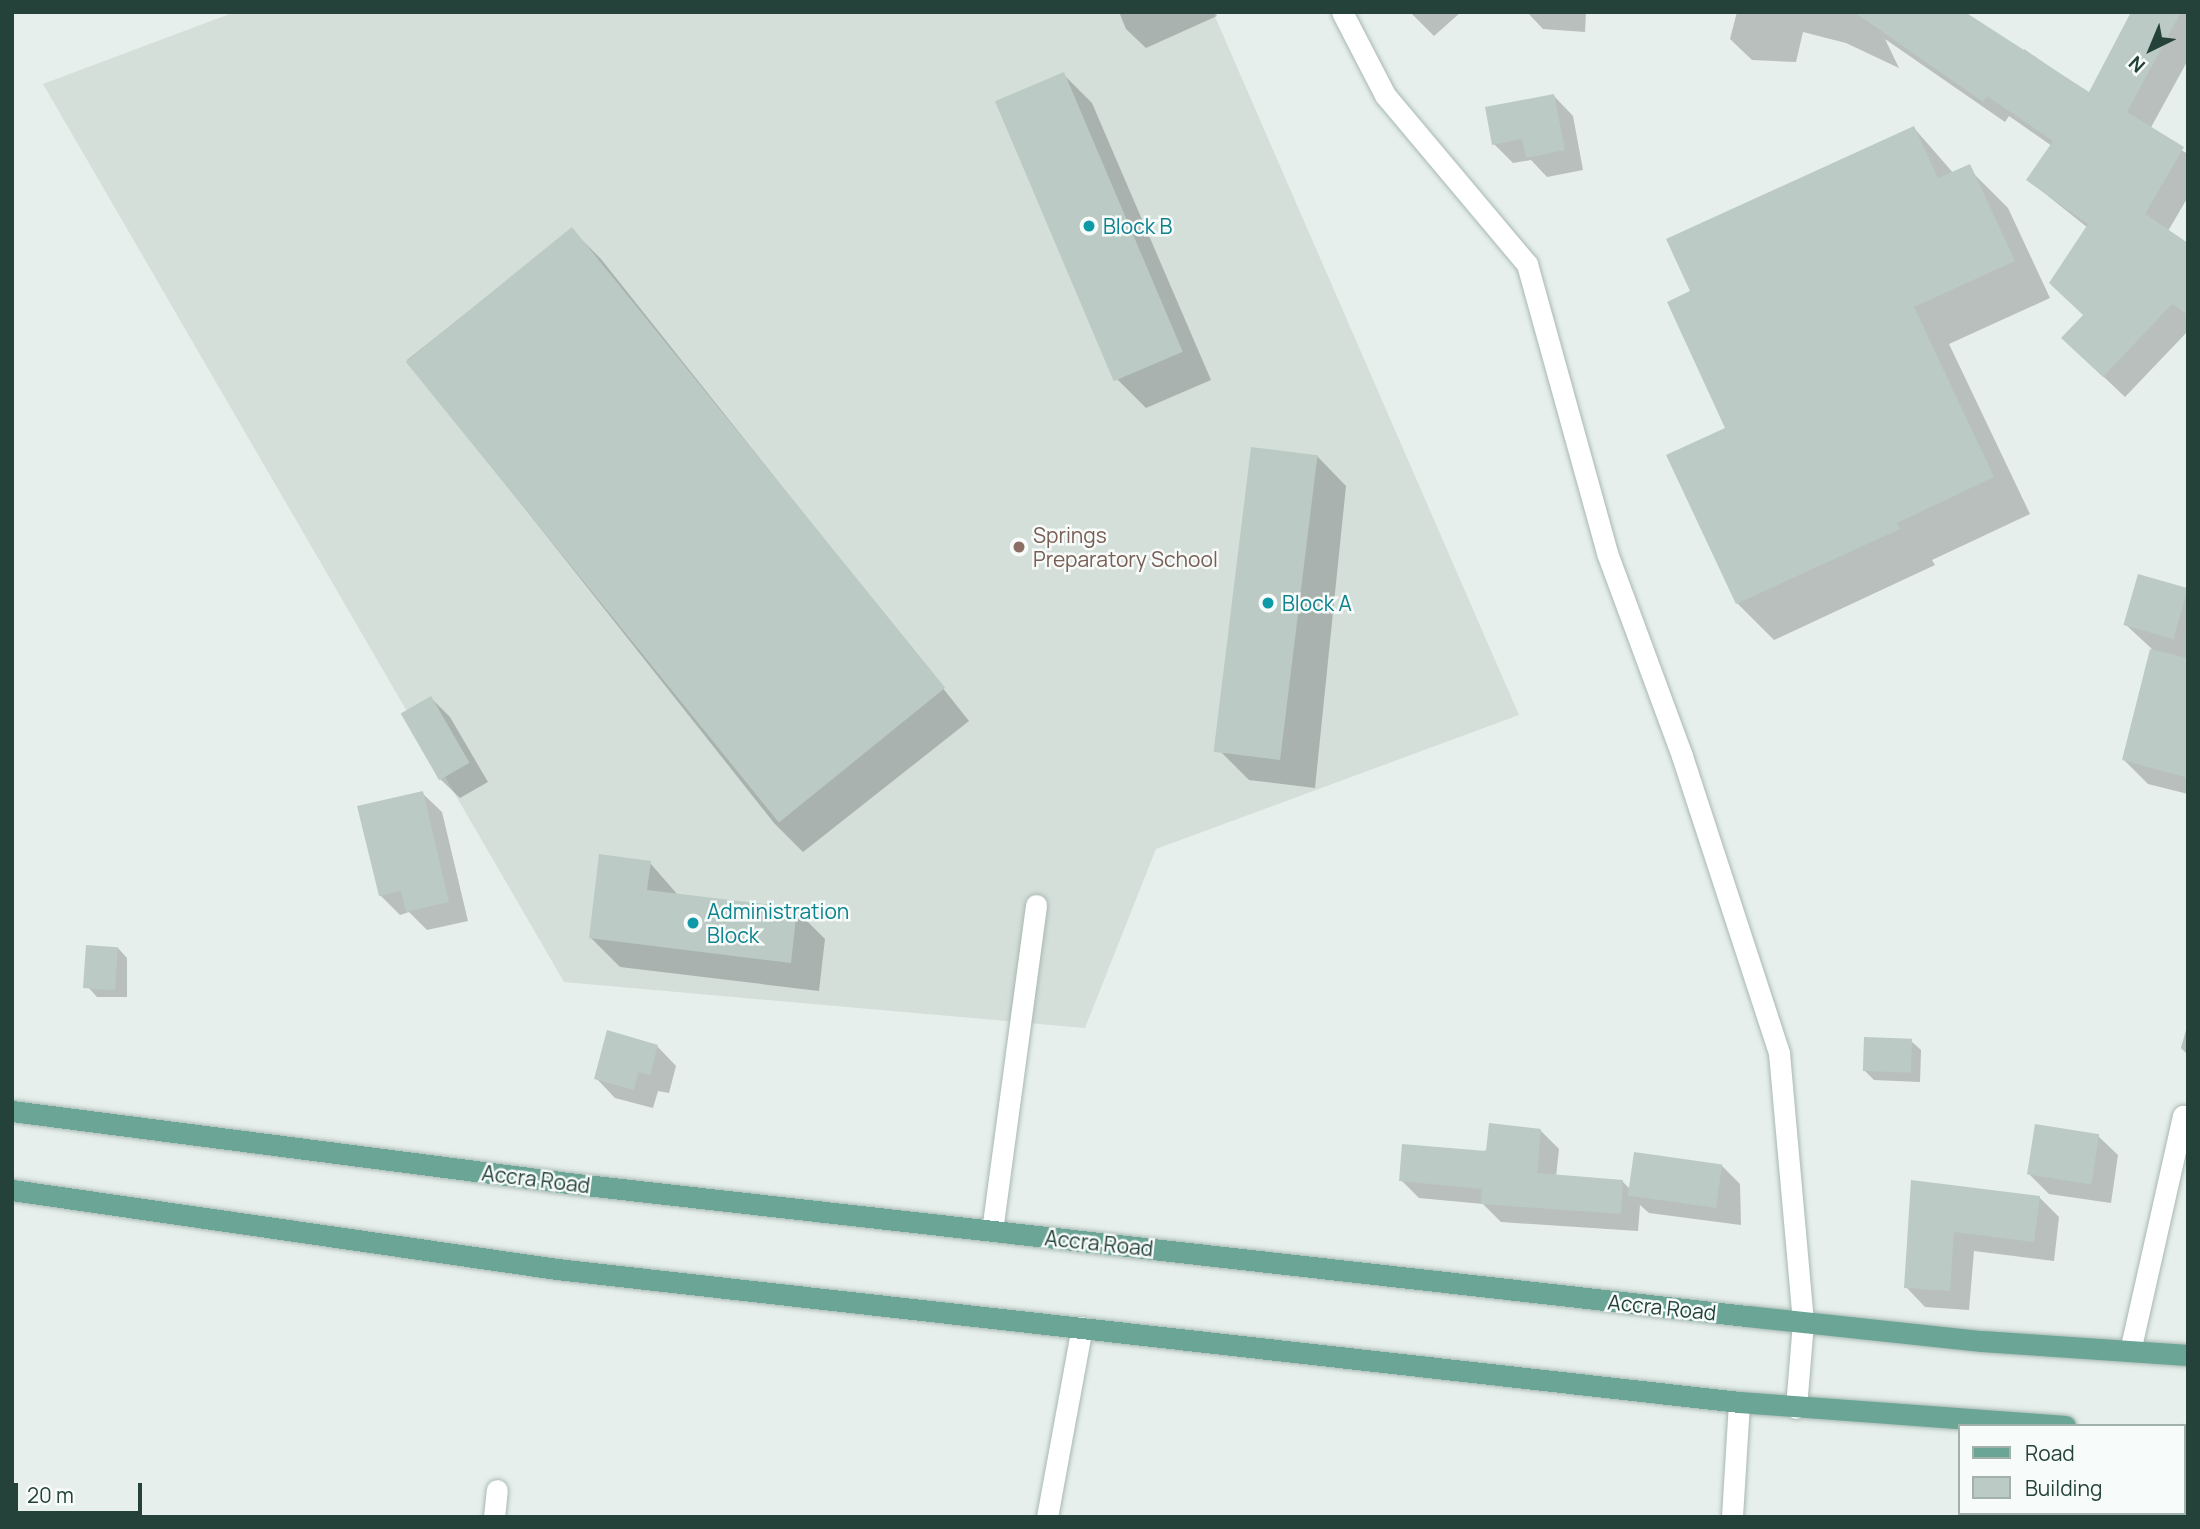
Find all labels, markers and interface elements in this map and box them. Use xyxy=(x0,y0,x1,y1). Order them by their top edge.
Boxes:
north arrow xyxy=(2116,14,2186,84)
text: N xyxy=(2123,50,2151,79)
place label: Block B xyxy=(1103,213,1172,239)
marker: Block B xyxy=(1081,218,1097,234)
place label: Springs Preparatory School xyxy=(1033,522,1218,572)
marker: Springs Preparatory School xyxy=(1011,539,1027,555)
place label: Block A xyxy=(1282,590,1352,616)
marker: Block A xyxy=(1260,595,1276,611)
place label: Administration Block xyxy=(707,898,849,948)
marker: Administration Block xyxy=(685,915,701,931)
street label: Accra Road xyxy=(480,1160,592,1198)
street label: Accra Road xyxy=(1043,1225,1155,1261)
street label: Accra Road xyxy=(1606,1289,1718,1325)
legend xyxy=(1958,1424,2186,1515)
text: Road xyxy=(2025,1439,2075,1467)
scale bar xyxy=(18,1470,145,1514)
text: Building xyxy=(2025,1474,2102,1502)
text: 20 m xyxy=(27,1481,74,1509)

